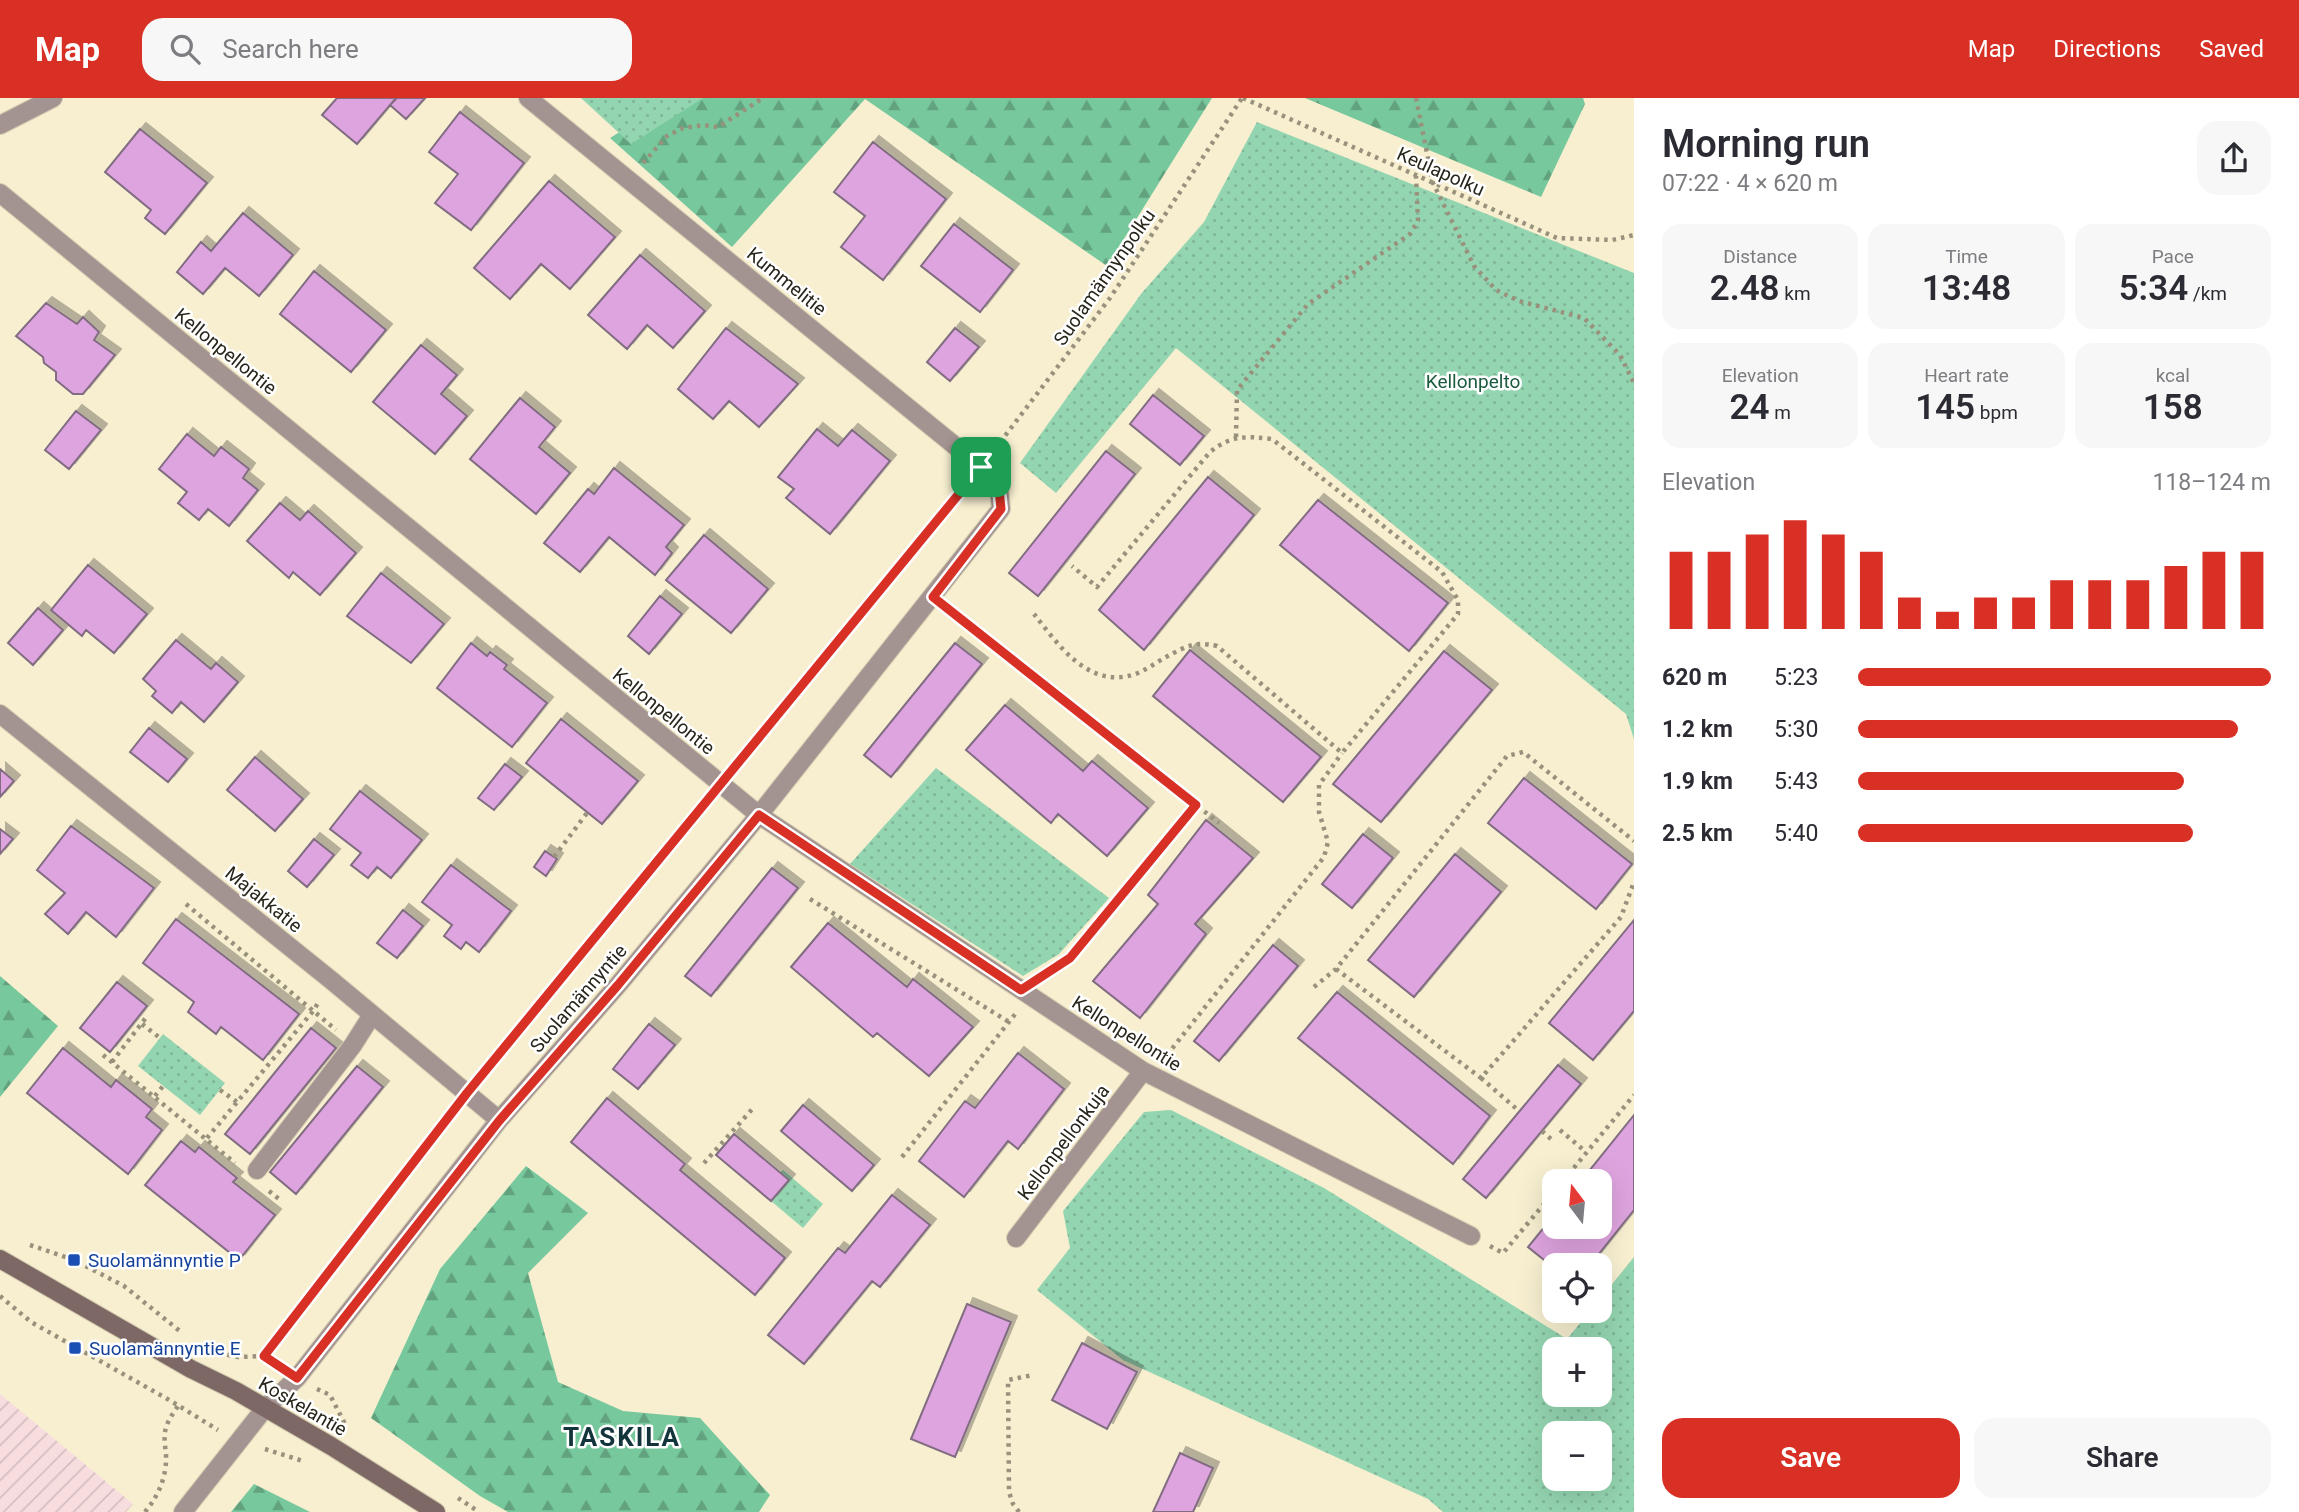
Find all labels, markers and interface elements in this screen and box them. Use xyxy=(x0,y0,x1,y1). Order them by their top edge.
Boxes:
search box xyxy=(142,18,632,81)
text: Map xyxy=(35,30,100,69)
icon: search xyxy=(166,30,204,68)
text: Search here xyxy=(222,34,359,64)
text: Map xyxy=(1968,35,2015,63)
text: Directions xyxy=(2053,35,2161,63)
text: Saved xyxy=(2199,35,2264,63)
button: share xyxy=(2197,121,2271,195)
text: Morning run xyxy=(1662,122,1870,166)
street label: Keulapolku xyxy=(1393,142,1488,201)
text: 07:22 · 4 × 620 m xyxy=(1662,170,1838,197)
street label: Suolamännynpolku xyxy=(1049,205,1160,350)
street label: Kummelitie xyxy=(742,242,831,320)
text: Distance xyxy=(1723,245,1797,268)
text: Time xyxy=(1945,245,1988,268)
text: Pace xyxy=(2152,245,2194,268)
text: 2.48 xyxy=(1710,268,1780,309)
text: 13:48 xyxy=(1922,268,2011,309)
text: 5:34 xyxy=(2119,268,2188,309)
text: km xyxy=(1780,282,1811,305)
text: /km xyxy=(2188,282,2227,305)
street label: Kellonpellontie xyxy=(170,303,281,400)
text: Elevation xyxy=(1722,364,1799,387)
text: Heart rate xyxy=(1924,364,2009,387)
text: kcal xyxy=(2156,364,2190,387)
park label: Kellonpelto xyxy=(1426,370,1520,393)
text: 24 xyxy=(1729,387,1769,428)
text: 145 xyxy=(1915,387,1975,428)
text: 158 xyxy=(2143,387,2203,428)
text: m xyxy=(1769,401,1791,424)
text: bpm xyxy=(1975,401,2018,424)
pin xyxy=(951,437,1011,497)
icon: arrive xyxy=(962,448,1000,486)
text: Elevation xyxy=(1662,469,1755,496)
text: 118–124 m xyxy=(2152,469,2271,496)
street label: Kellonpellontie xyxy=(608,663,719,760)
text: 620 m xyxy=(1662,664,1727,691)
text: 5:23 xyxy=(1774,664,1818,691)
text: 1.2 km xyxy=(1662,716,1733,743)
text: 5:30 xyxy=(1774,716,1818,743)
text: 1.9 km xyxy=(1662,768,1733,795)
text: 5:43 xyxy=(1774,768,1818,795)
text: 2.5 km xyxy=(1662,820,1733,847)
text: 5:40 xyxy=(1774,820,1818,847)
street label: Majakkatie xyxy=(221,861,307,937)
street label: Suolamännyntie xyxy=(525,939,632,1057)
street label: Kellonpellontie xyxy=(1068,991,1186,1076)
street label: Kellonpellonkuja xyxy=(1013,1080,1114,1205)
north arrow xyxy=(1542,1169,1612,1239)
map controls xyxy=(1542,1169,1612,1491)
place label: Suolamännyntie P xyxy=(88,1249,241,1272)
marker: Suolamännyntie P xyxy=(66,1252,82,1268)
button: locate xyxy=(1542,1253,1612,1323)
place label: Suolamännyntie E xyxy=(89,1337,241,1360)
button: + xyxy=(1542,1337,1612,1407)
marker: Suolamännyntie E xyxy=(67,1340,83,1356)
street label: Koskelantie xyxy=(254,1372,351,1441)
button: Save xyxy=(1662,1418,1960,1498)
button: Share xyxy=(1974,1418,2271,1498)
button: − xyxy=(1542,1421,1612,1491)
district label: TASKILA xyxy=(563,1422,681,1452)

